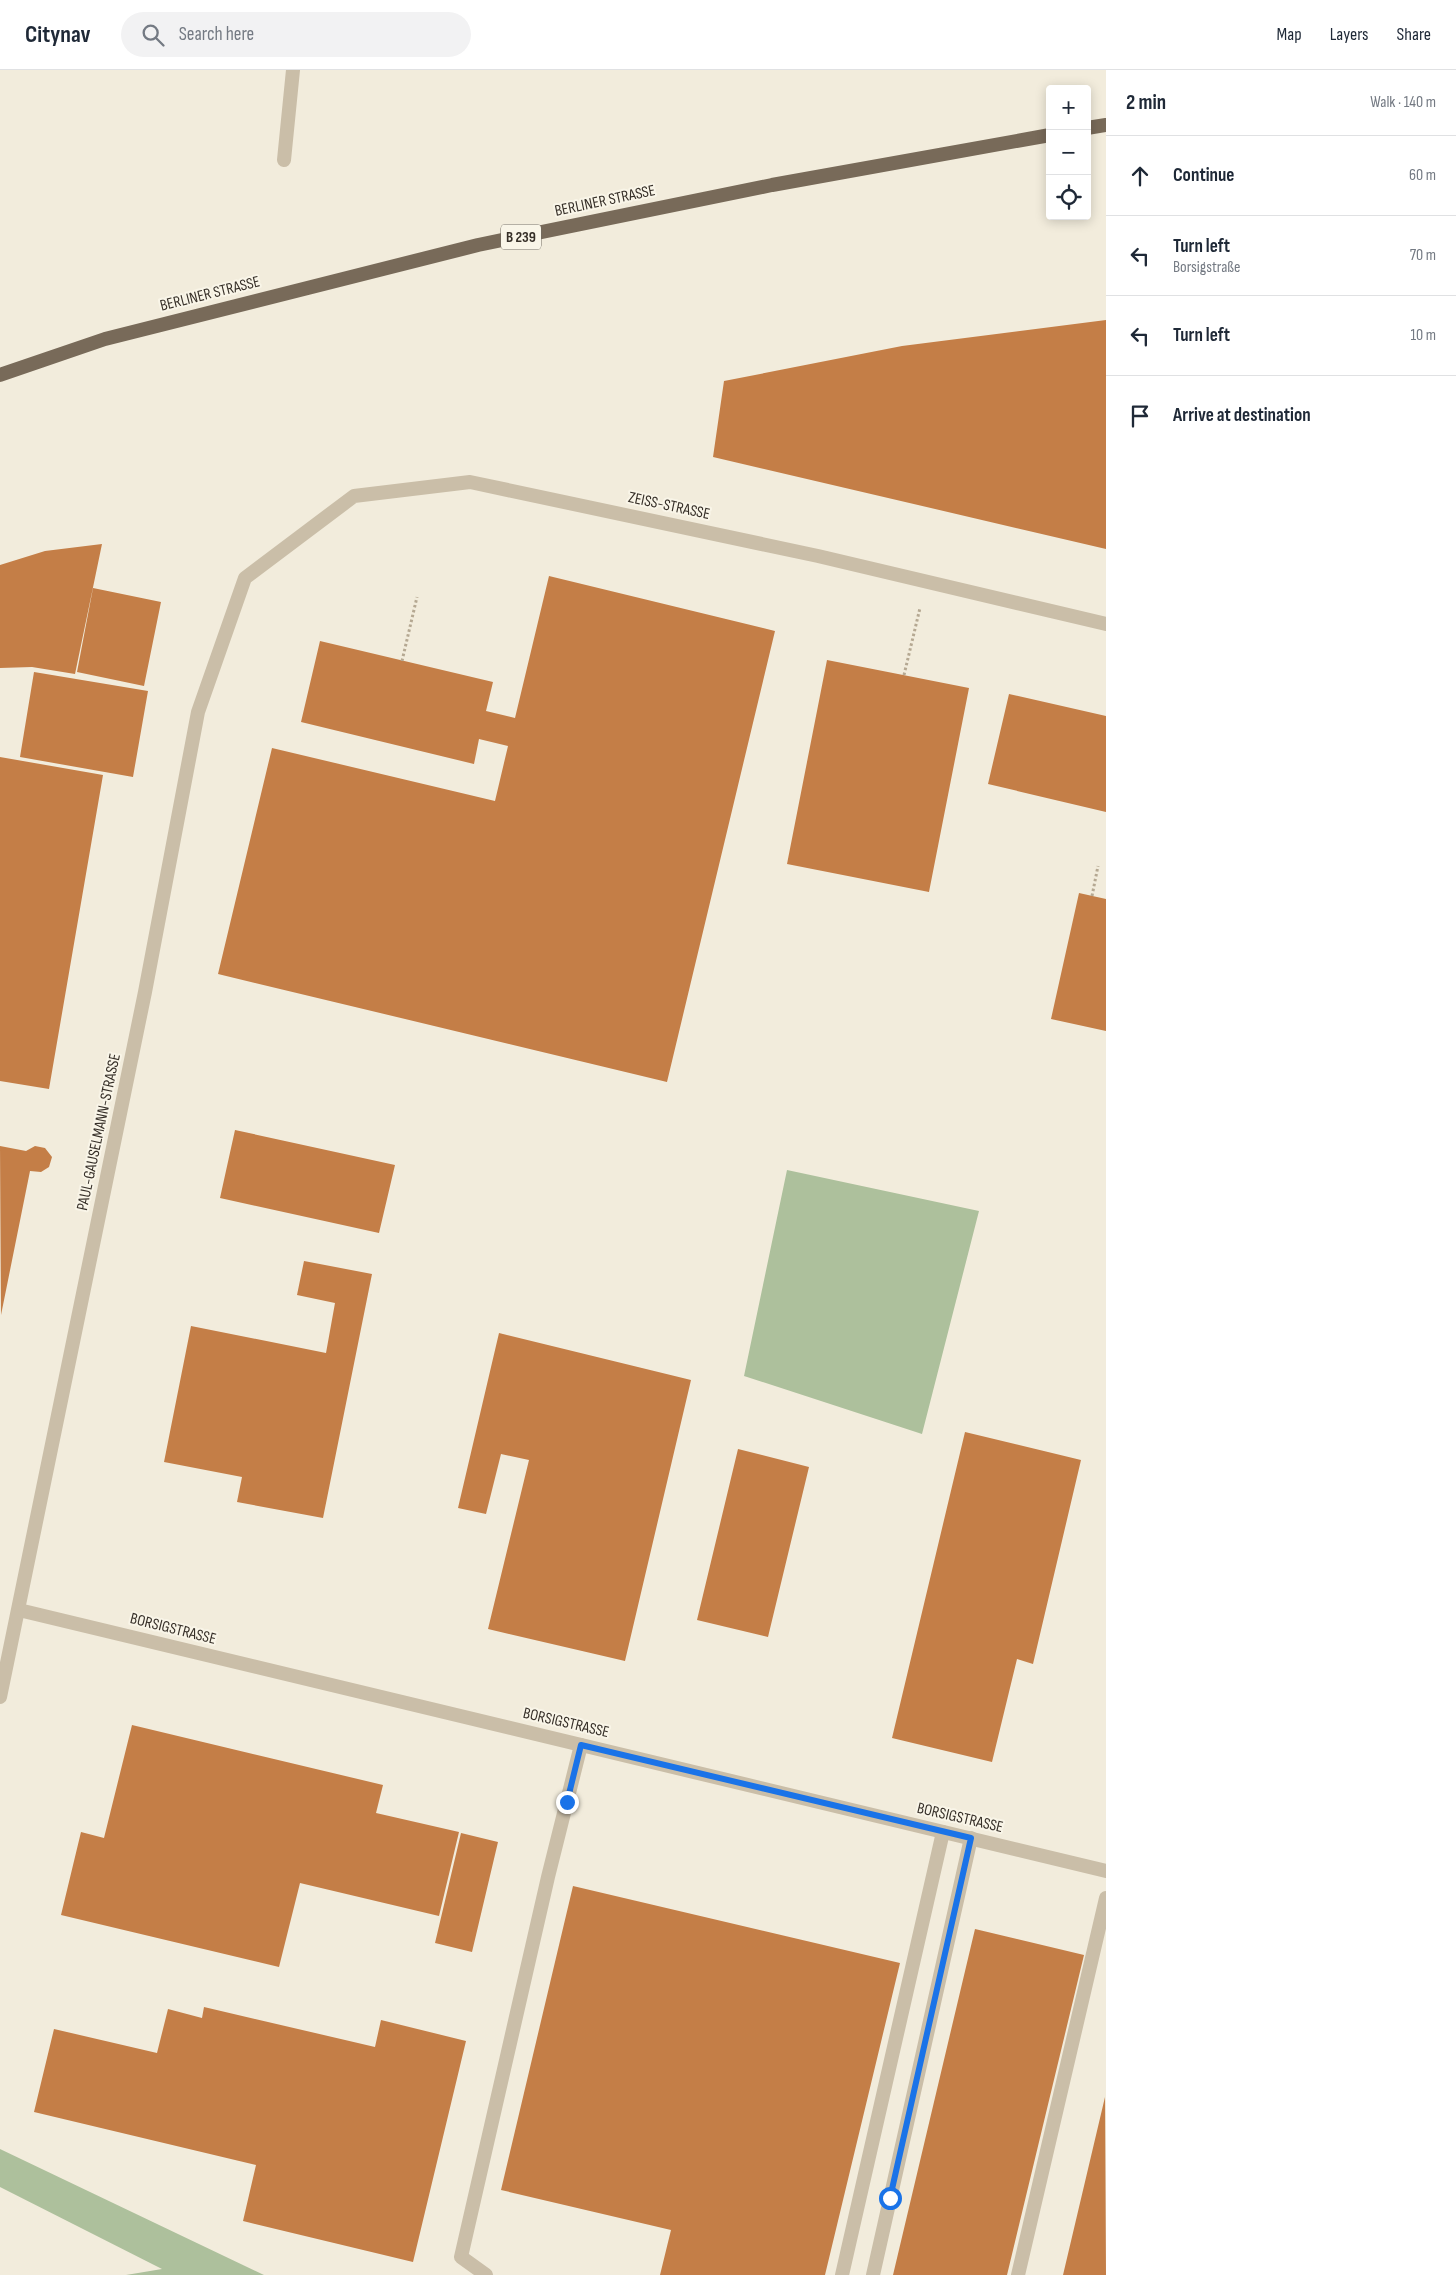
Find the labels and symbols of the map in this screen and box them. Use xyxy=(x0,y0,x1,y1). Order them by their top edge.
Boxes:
street label: BERLINER STRASSE xyxy=(553,181,657,221)
road number: B 239 xyxy=(501,224,541,250)
street label: BERLINER STRASSE xyxy=(158,272,262,316)
street label: ZEISS-STRASSE xyxy=(626,488,712,524)
street label: PAUL-GAUSELMANN-STRASSE xyxy=(73,1052,125,1212)
street label: BORSIGSTRASSE xyxy=(128,1609,218,1649)
street label: BORSIGSTRASSE xyxy=(521,1704,611,1742)
route end xyxy=(556,1791,579,1814)
street label: BORSIGSTRASSE xyxy=(915,1799,1005,1837)
route start xyxy=(879,2187,902,2210)

